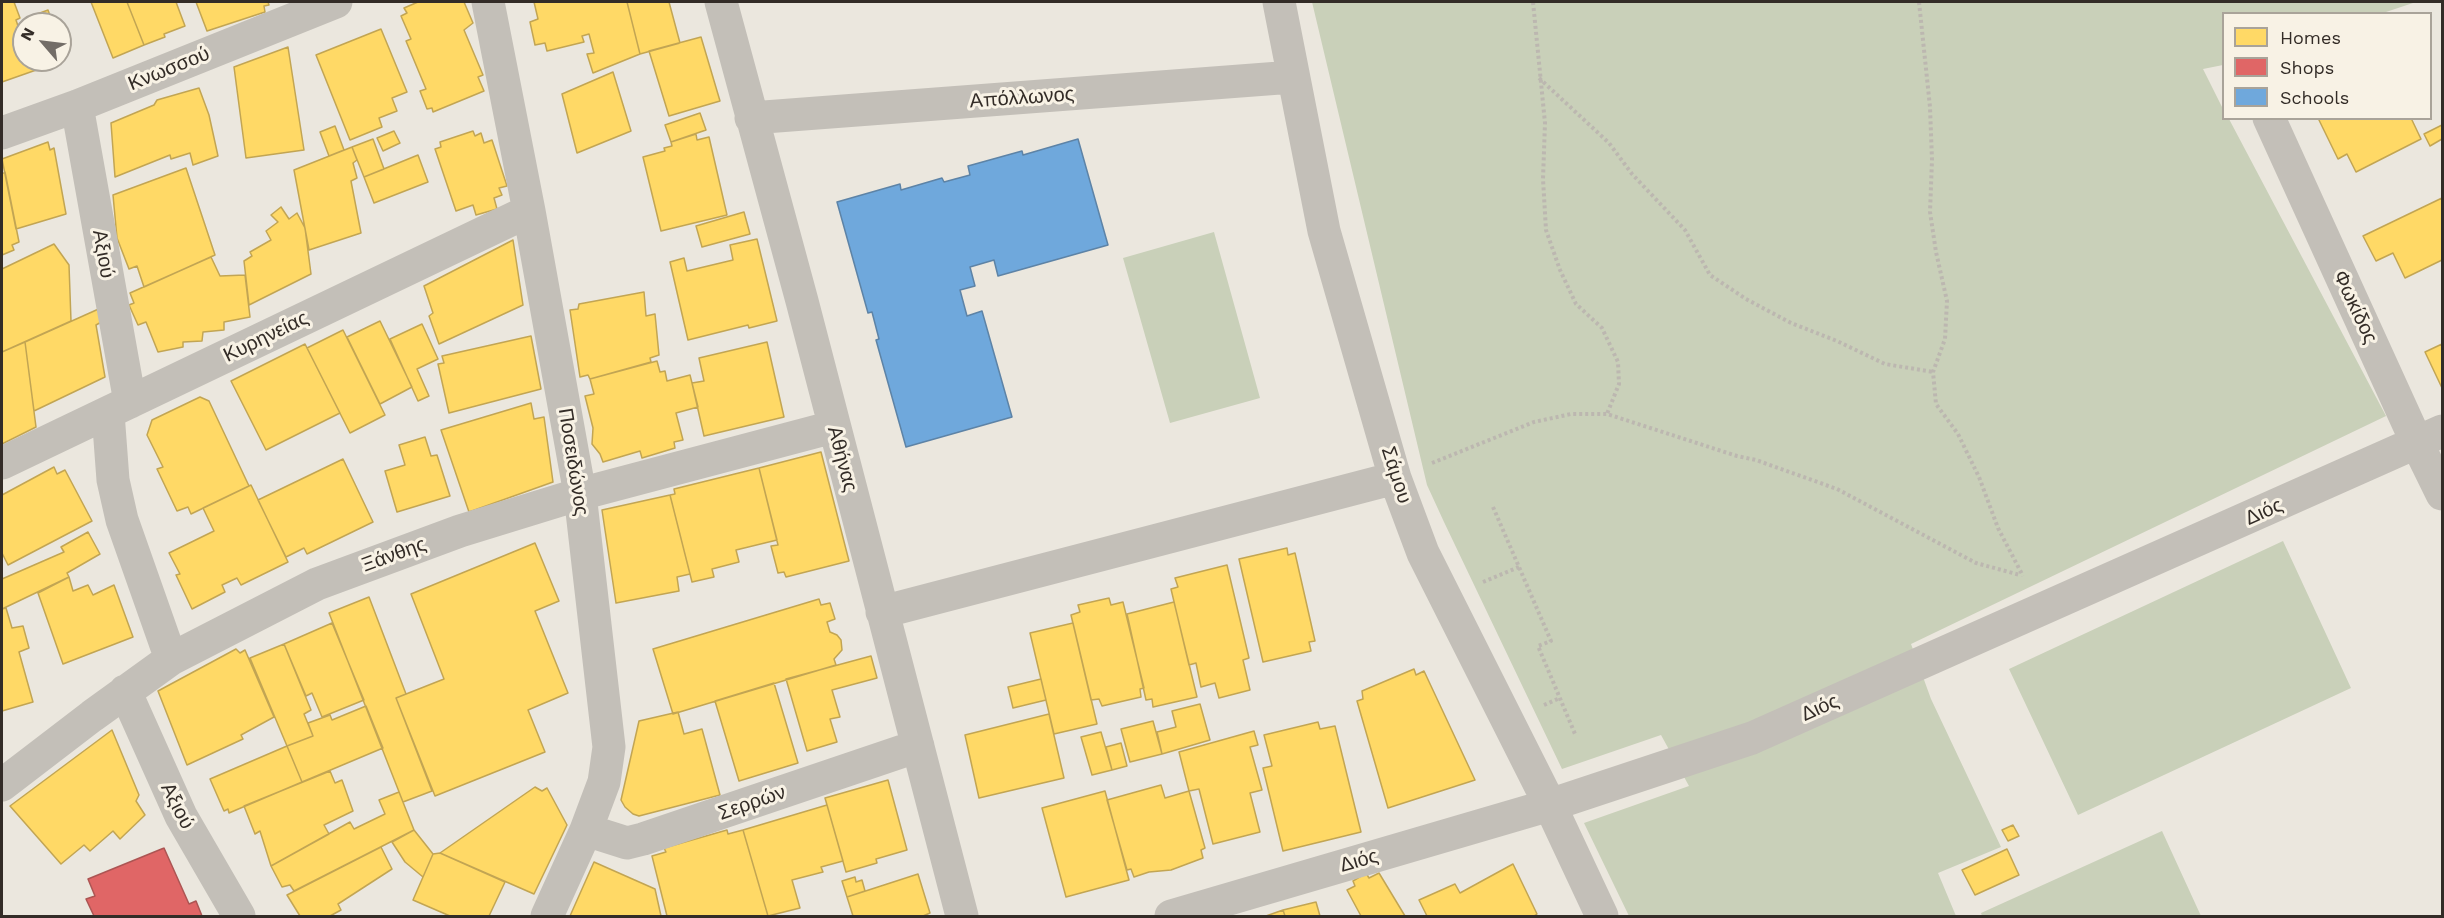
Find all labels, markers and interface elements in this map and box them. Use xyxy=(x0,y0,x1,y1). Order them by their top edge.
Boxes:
north arrow xyxy=(12,12,72,72)
legend xyxy=(2222,12,2432,120)
text: N xyxy=(16,25,39,44)
text: Homes xyxy=(2280,27,2341,48)
street label: Κνωσσού xyxy=(125,42,213,96)
text: Shops xyxy=(2280,57,2334,78)
street label: Απόλλωνος xyxy=(969,82,1075,114)
text: Schools xyxy=(2280,87,2349,108)
street label: Αξιού xyxy=(87,228,119,280)
street label: Φωκίδος xyxy=(2328,267,2382,347)
street label: Κυρηνείας xyxy=(220,306,312,368)
street label: Ποσειδώνος xyxy=(553,406,593,518)
street label: Αθήνας xyxy=(822,424,862,494)
street label: Σάμου xyxy=(1376,444,1416,506)
street label: Διός xyxy=(2242,493,2286,531)
street label: Ξάνθης xyxy=(359,532,429,578)
street label: Διός xyxy=(1798,689,1842,727)
street label: Αξιού xyxy=(155,779,199,833)
street label: Σερρών xyxy=(715,780,789,826)
street label: Διός xyxy=(1337,844,1381,878)

